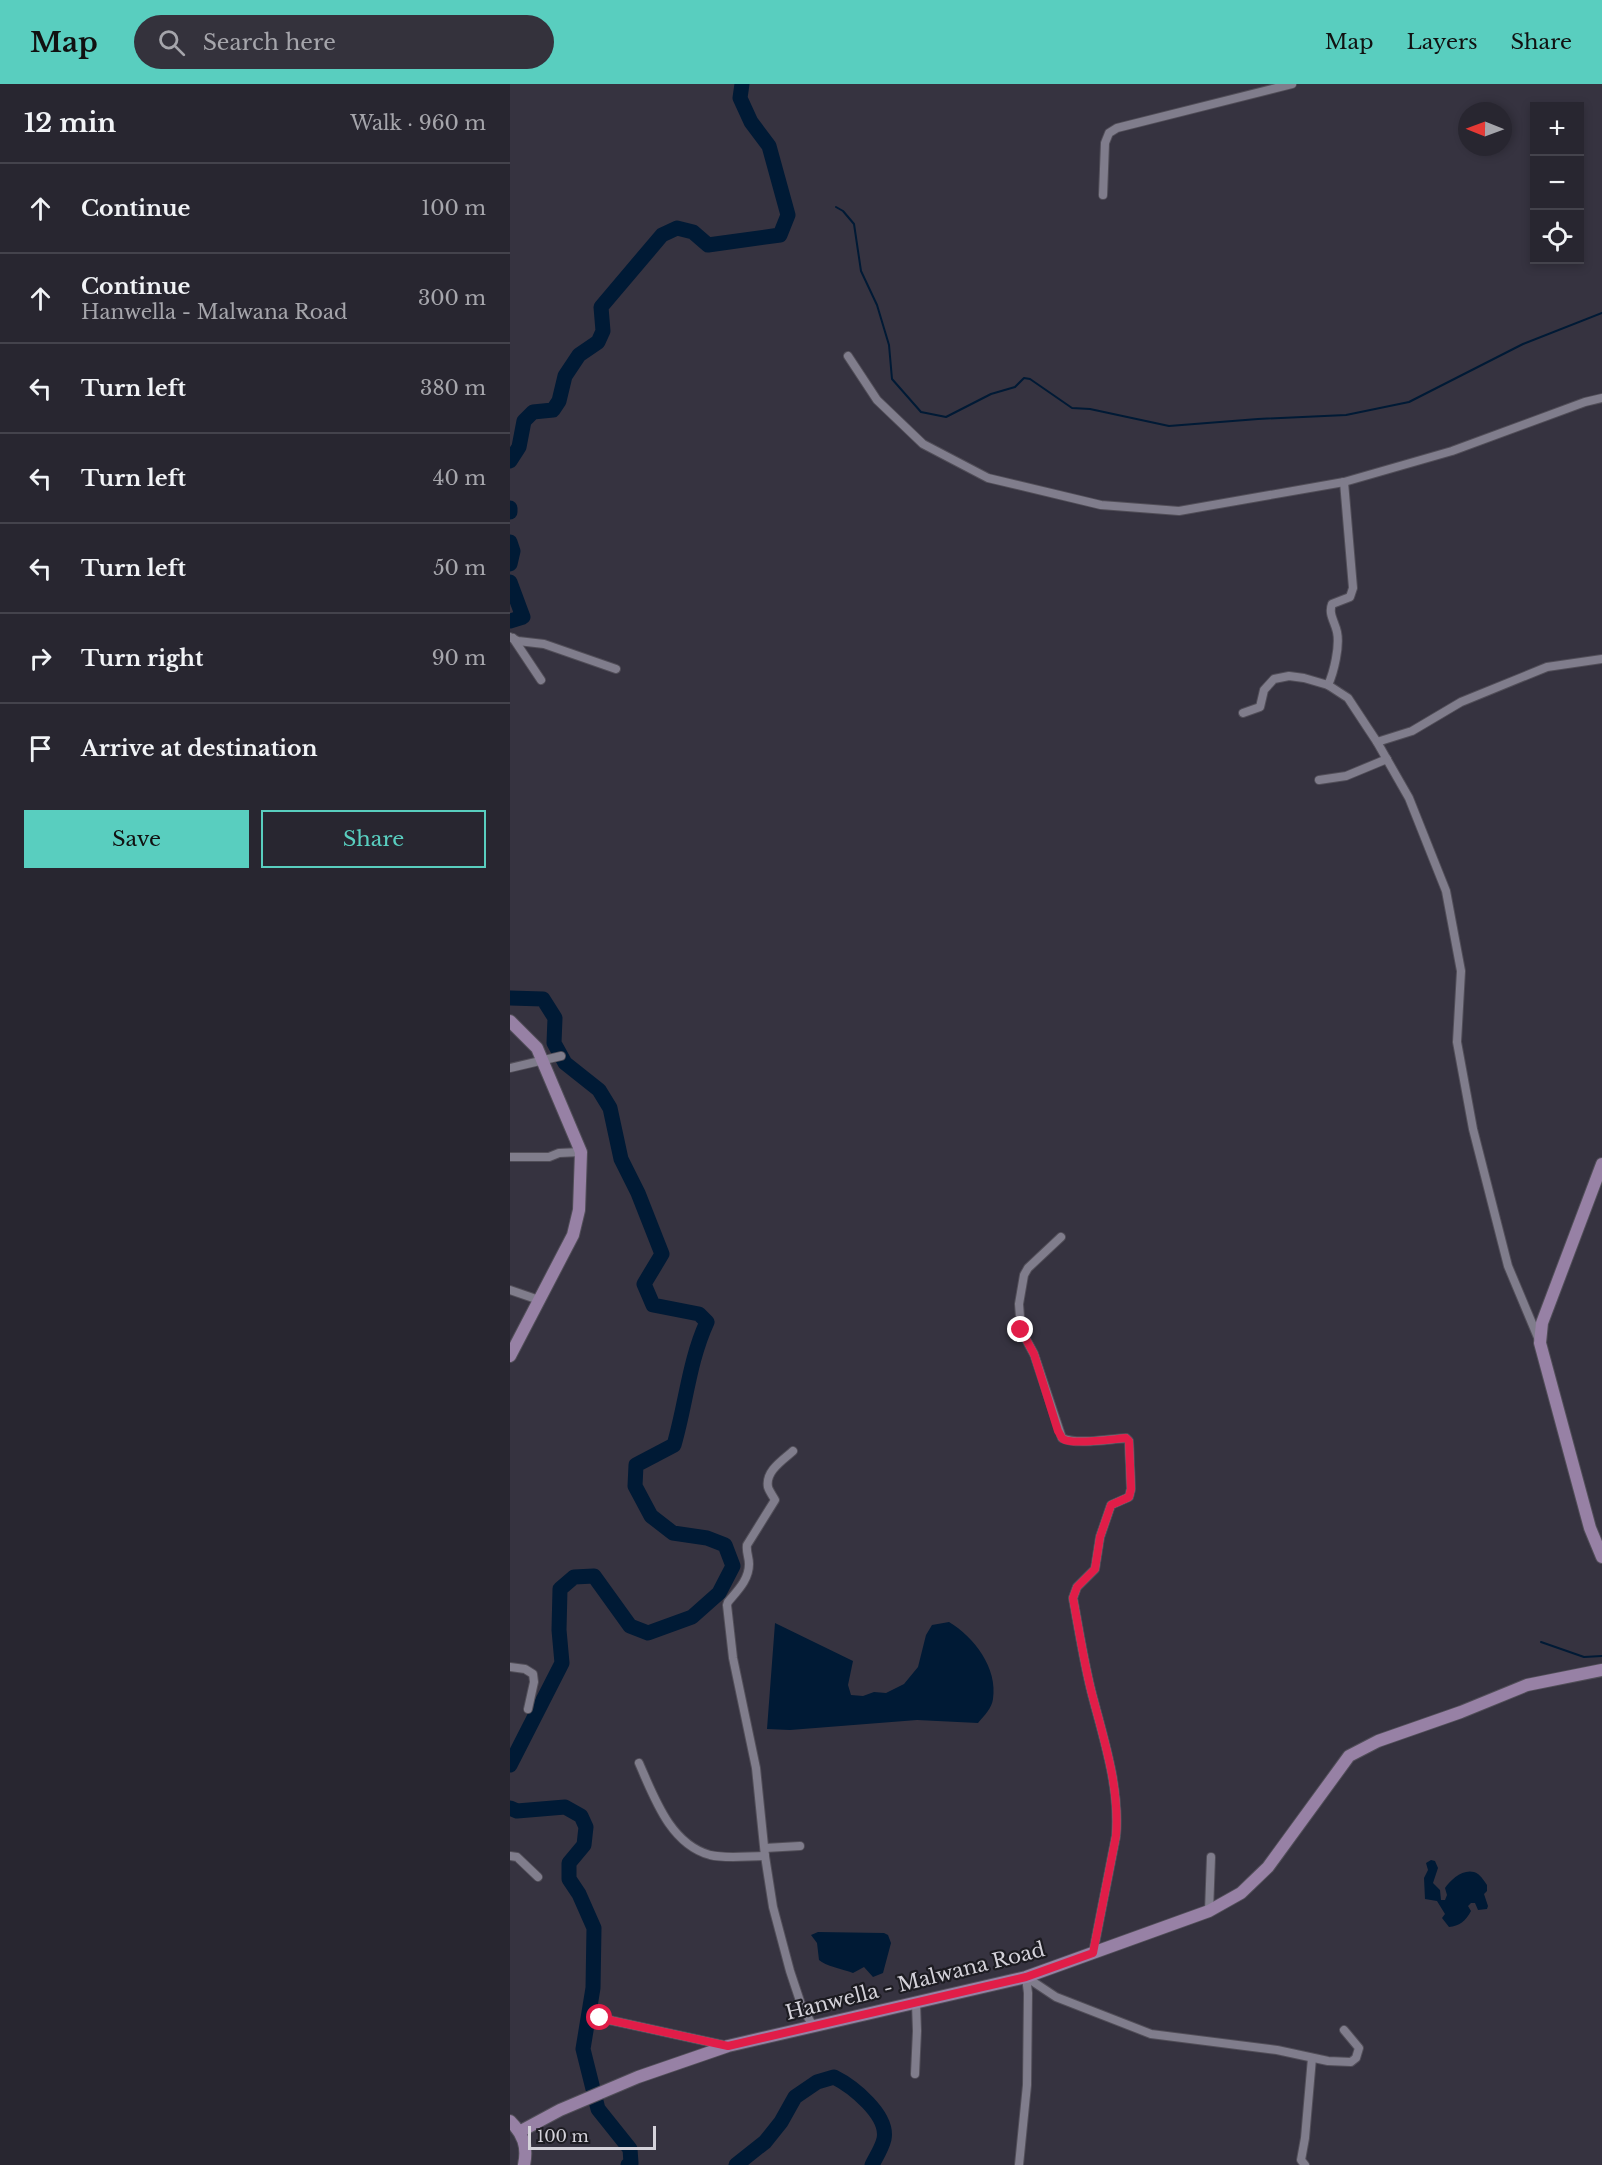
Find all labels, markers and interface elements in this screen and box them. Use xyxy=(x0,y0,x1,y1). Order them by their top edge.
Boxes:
search box xyxy=(134,15,554,69)
text: Map xyxy=(30,25,98,60)
icon: search xyxy=(155,26,188,59)
text: Search here xyxy=(203,29,336,56)
text: Map xyxy=(1325,29,1374,55)
text: Layers xyxy=(1407,29,1478,55)
text: Share xyxy=(1511,29,1572,55)
north arrow xyxy=(1458,102,1512,156)
map controls xyxy=(1530,102,1584,264)
button: + xyxy=(1530,102,1584,156)
text: 12 min xyxy=(24,107,116,139)
text: Walk · 960 m xyxy=(350,111,486,135)
button: − xyxy=(1530,156,1584,210)
icon: ahead xyxy=(24,192,57,225)
text: Continue xyxy=(81,195,190,222)
text: 100 m xyxy=(421,196,486,220)
button: locate xyxy=(1530,210,1584,264)
text: Continue xyxy=(81,273,190,300)
icon: ahead xyxy=(24,282,57,315)
text: 300 m xyxy=(418,286,486,310)
text: Hanwella - Malwana Road xyxy=(81,300,348,324)
icon: left xyxy=(24,372,57,405)
text: Turn left xyxy=(81,375,186,402)
text: 380 m xyxy=(420,376,486,400)
icon: left xyxy=(24,462,57,495)
text: Turn left xyxy=(81,465,186,492)
text: 40 m xyxy=(433,466,486,490)
icon: left xyxy=(24,552,57,585)
text: Turn left xyxy=(81,555,186,582)
text: 50 m xyxy=(433,556,486,580)
icon: right xyxy=(24,642,57,675)
text: Turn right xyxy=(81,645,203,672)
text: 90 m xyxy=(432,646,486,670)
icon: arrive xyxy=(24,732,57,765)
text: Arrive at destination xyxy=(81,735,318,762)
button: Save xyxy=(24,810,249,868)
button: Share xyxy=(261,810,486,868)
route end xyxy=(1007,1316,1033,1342)
street label: Hanwella - Malwana Road xyxy=(783,1937,1047,2025)
route start xyxy=(586,2004,612,2030)
scale bar xyxy=(528,2123,656,2150)
text: 100 m xyxy=(537,2126,589,2146)

